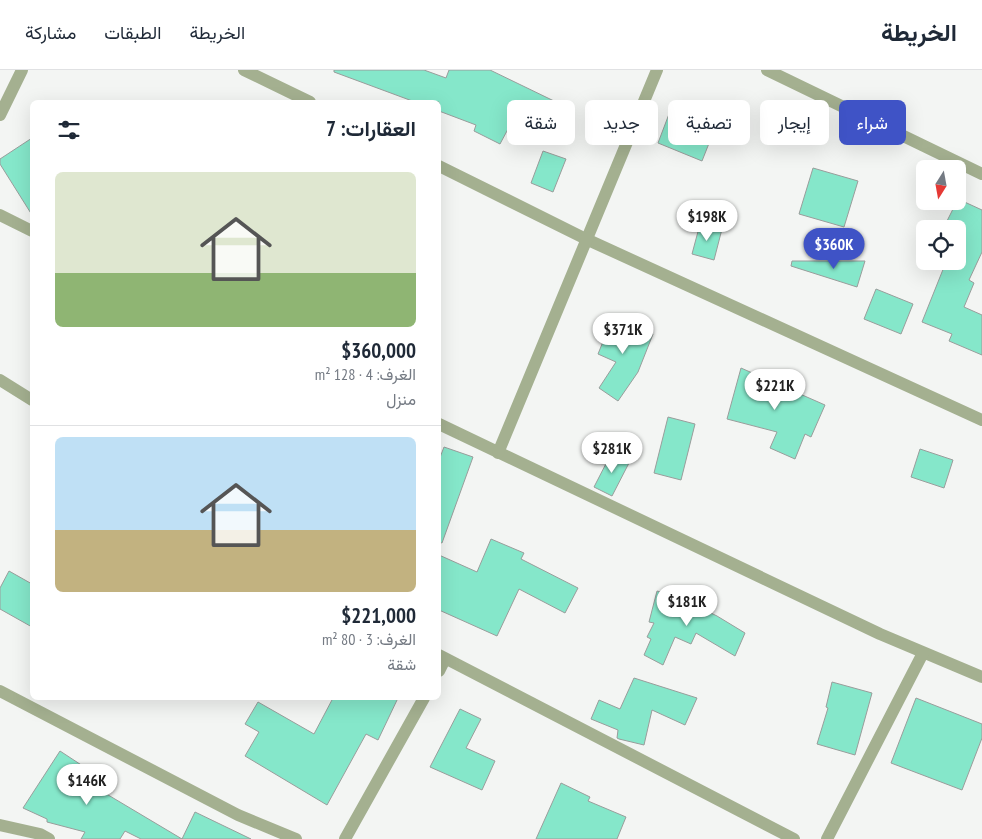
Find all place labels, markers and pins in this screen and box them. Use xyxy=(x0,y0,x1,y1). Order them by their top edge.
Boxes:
pin: $198K xyxy=(672,200,742,242)
pin: $360K xyxy=(799,228,869,270)
pin: $371K xyxy=(588,312,658,355)
pin: $221K xyxy=(740,368,810,411)
pin: $281K xyxy=(577,432,647,474)
pin: $181K xyxy=(652,584,722,627)
pin: $146K xyxy=(52,764,122,806)

